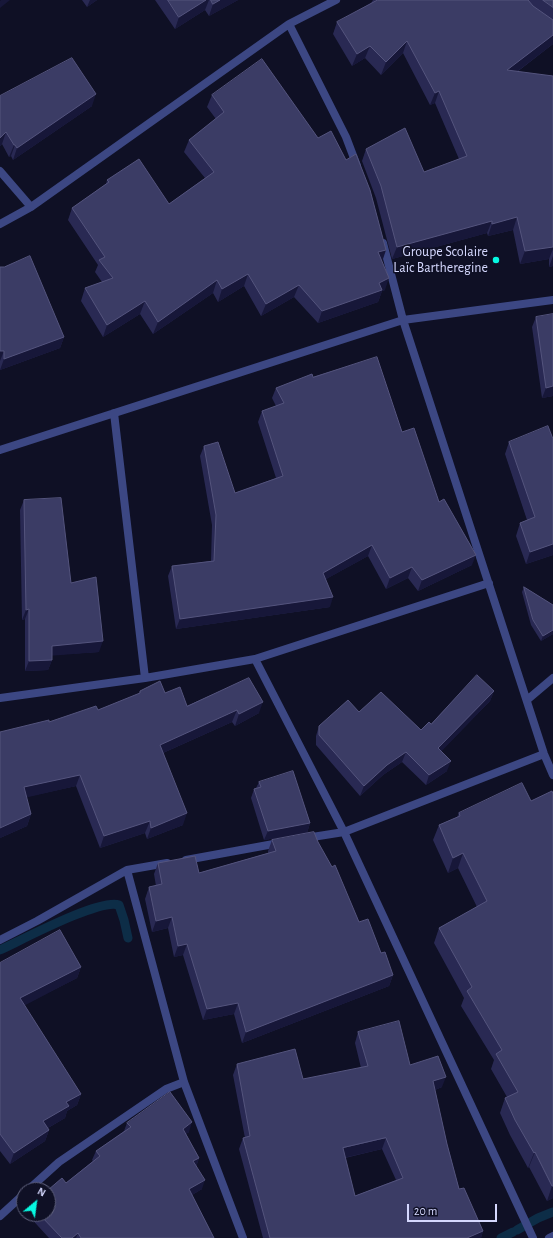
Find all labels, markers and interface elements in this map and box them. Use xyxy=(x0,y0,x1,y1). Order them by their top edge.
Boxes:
place label: Groupe Scolaire Laïc Bartheregine xyxy=(393,244,488,276)
marker: Groupe Scolaire Laïc Bartheregine xyxy=(491,255,501,265)
north arrow xyxy=(16,1182,56,1222)
text: N xyxy=(36,1185,48,1199)
scale bar xyxy=(409,1196,499,1222)
text: 20 m xyxy=(414,1205,437,1217)

